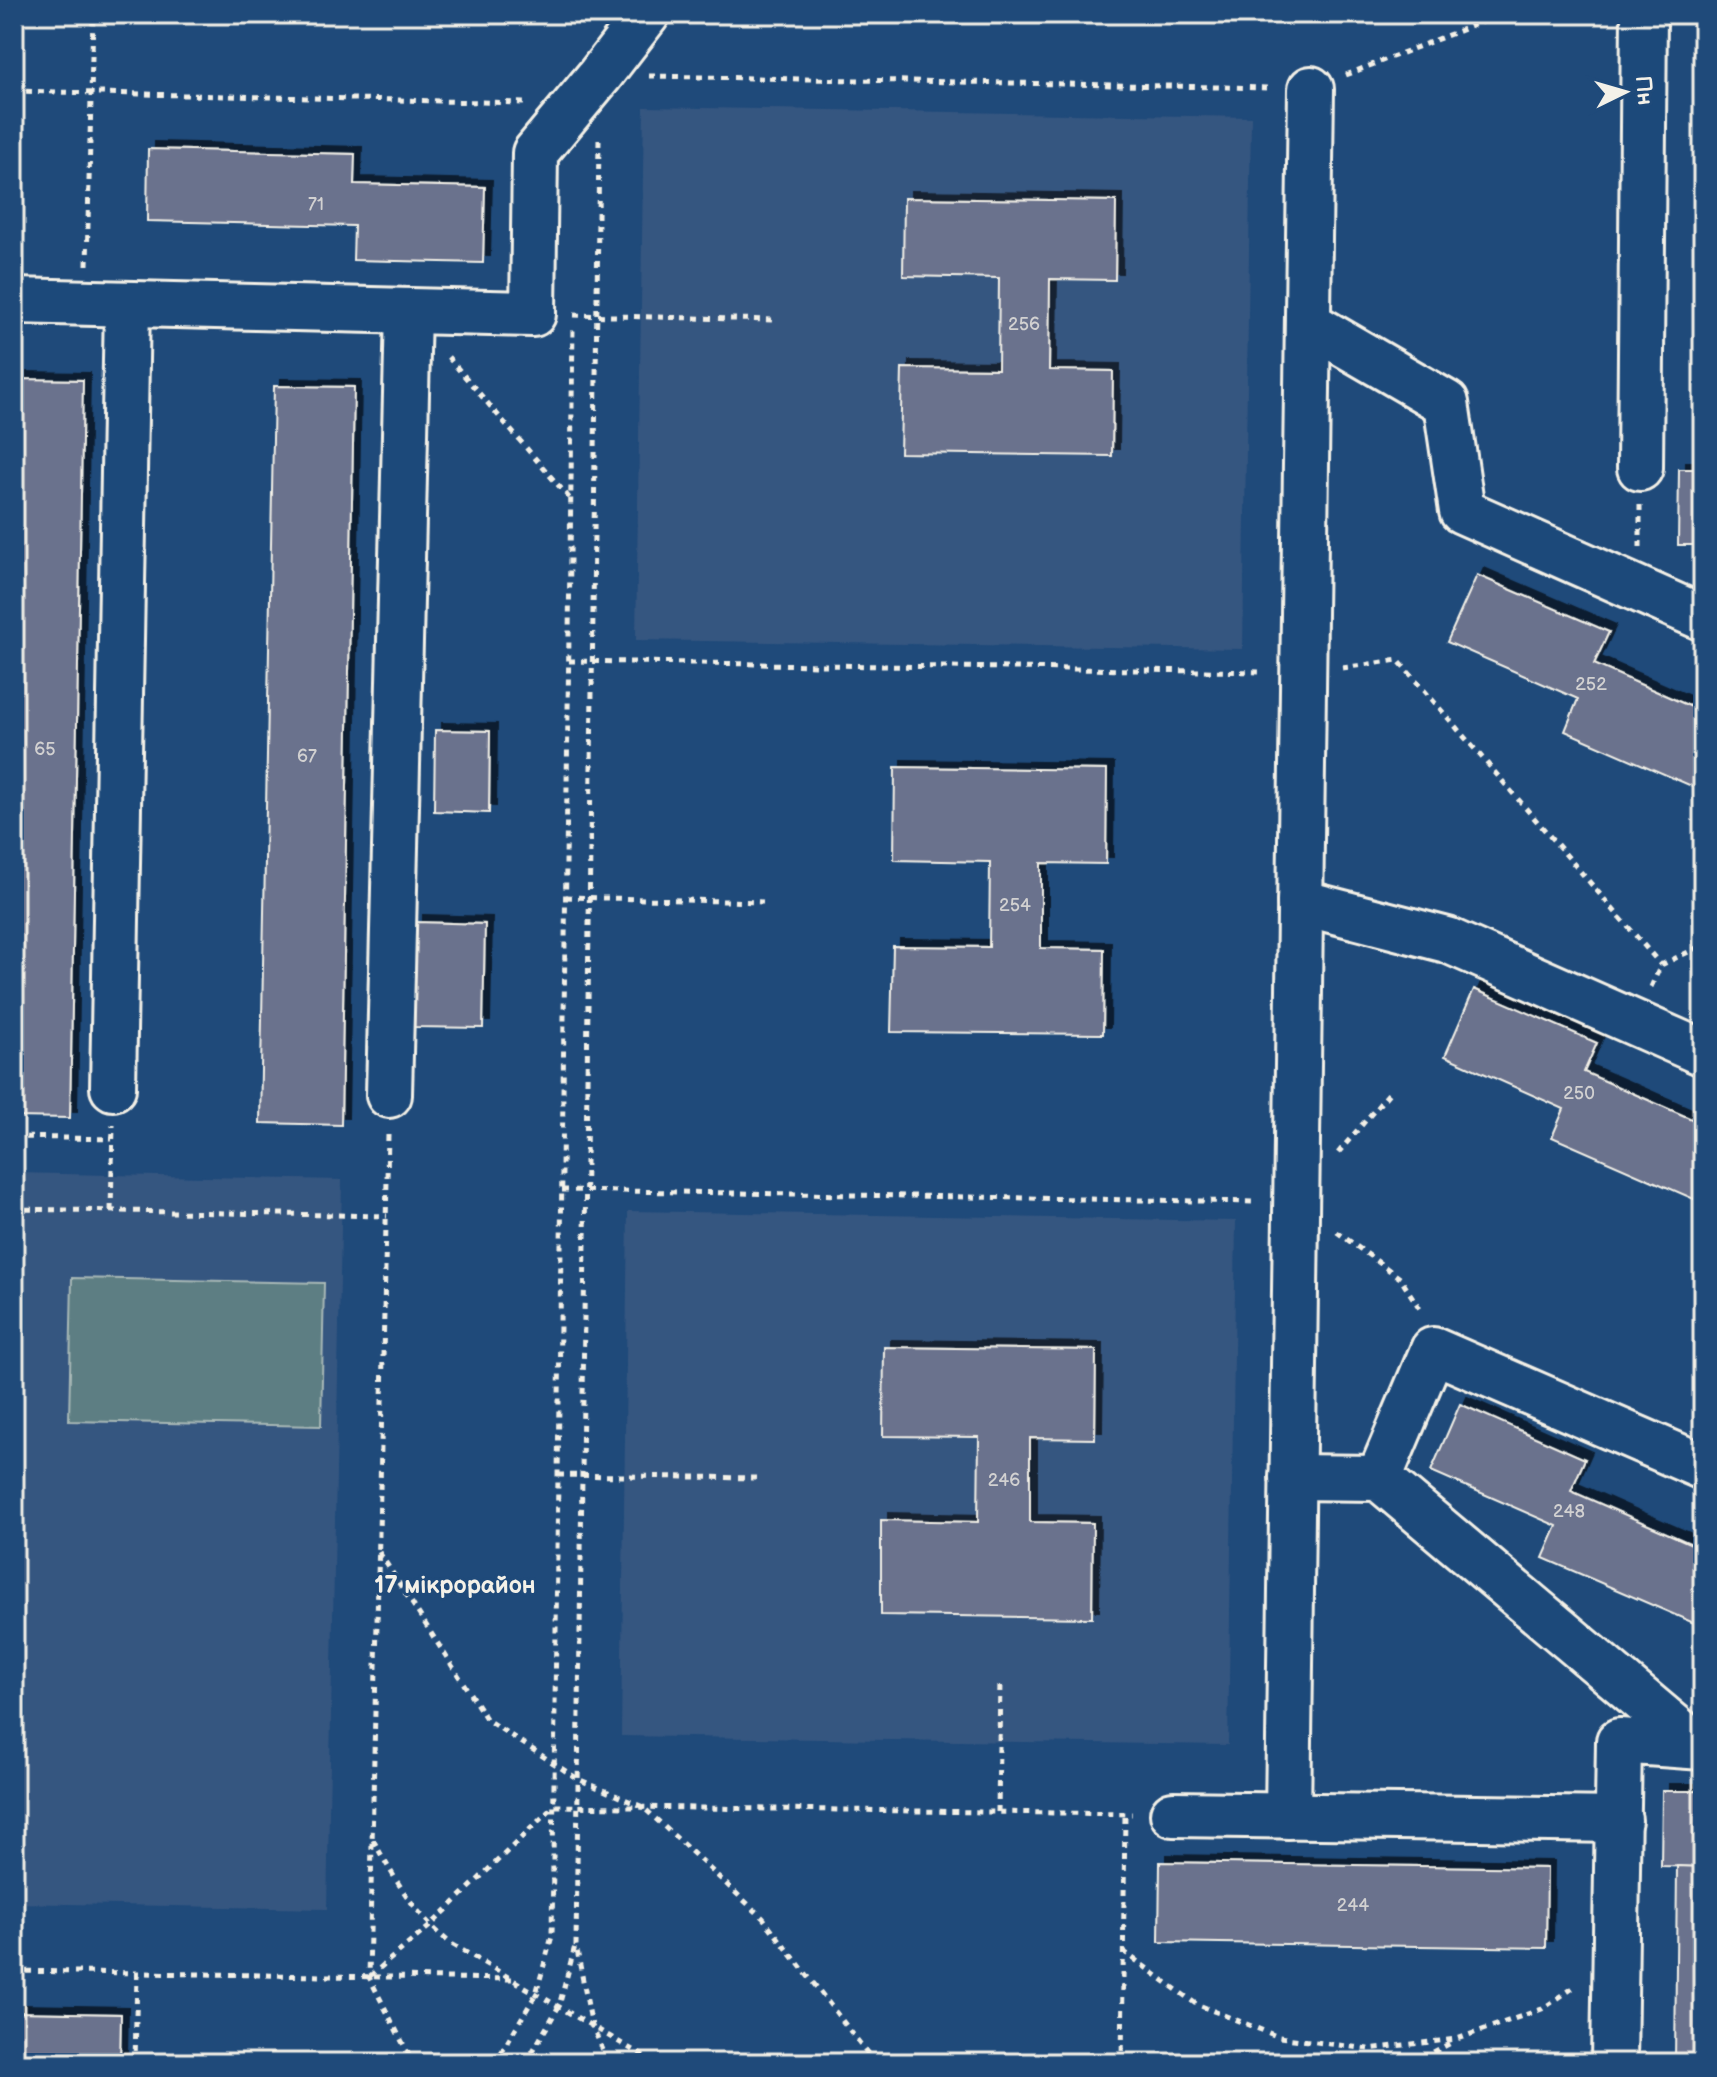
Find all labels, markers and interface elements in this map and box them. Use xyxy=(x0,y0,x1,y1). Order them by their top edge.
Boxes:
north arrow xyxy=(1585,52,1665,132)
text: Пн xyxy=(1629,75,1658,106)
house number: 71 xyxy=(308,194,324,215)
house number: 256 xyxy=(1008,314,1040,335)
house number: 252 xyxy=(1575,674,1607,695)
house number: 65 xyxy=(34,739,56,760)
house number: 67 xyxy=(297,746,317,767)
house number: 254 xyxy=(999,895,1031,916)
house number: 250 xyxy=(1563,1083,1595,1104)
house number: 246 xyxy=(988,1470,1020,1491)
house number: 248 xyxy=(1553,1501,1585,1522)
district label: 17 мікрорайон xyxy=(374,1571,536,1600)
house number: 244 xyxy=(1337,1895,1369,1916)

